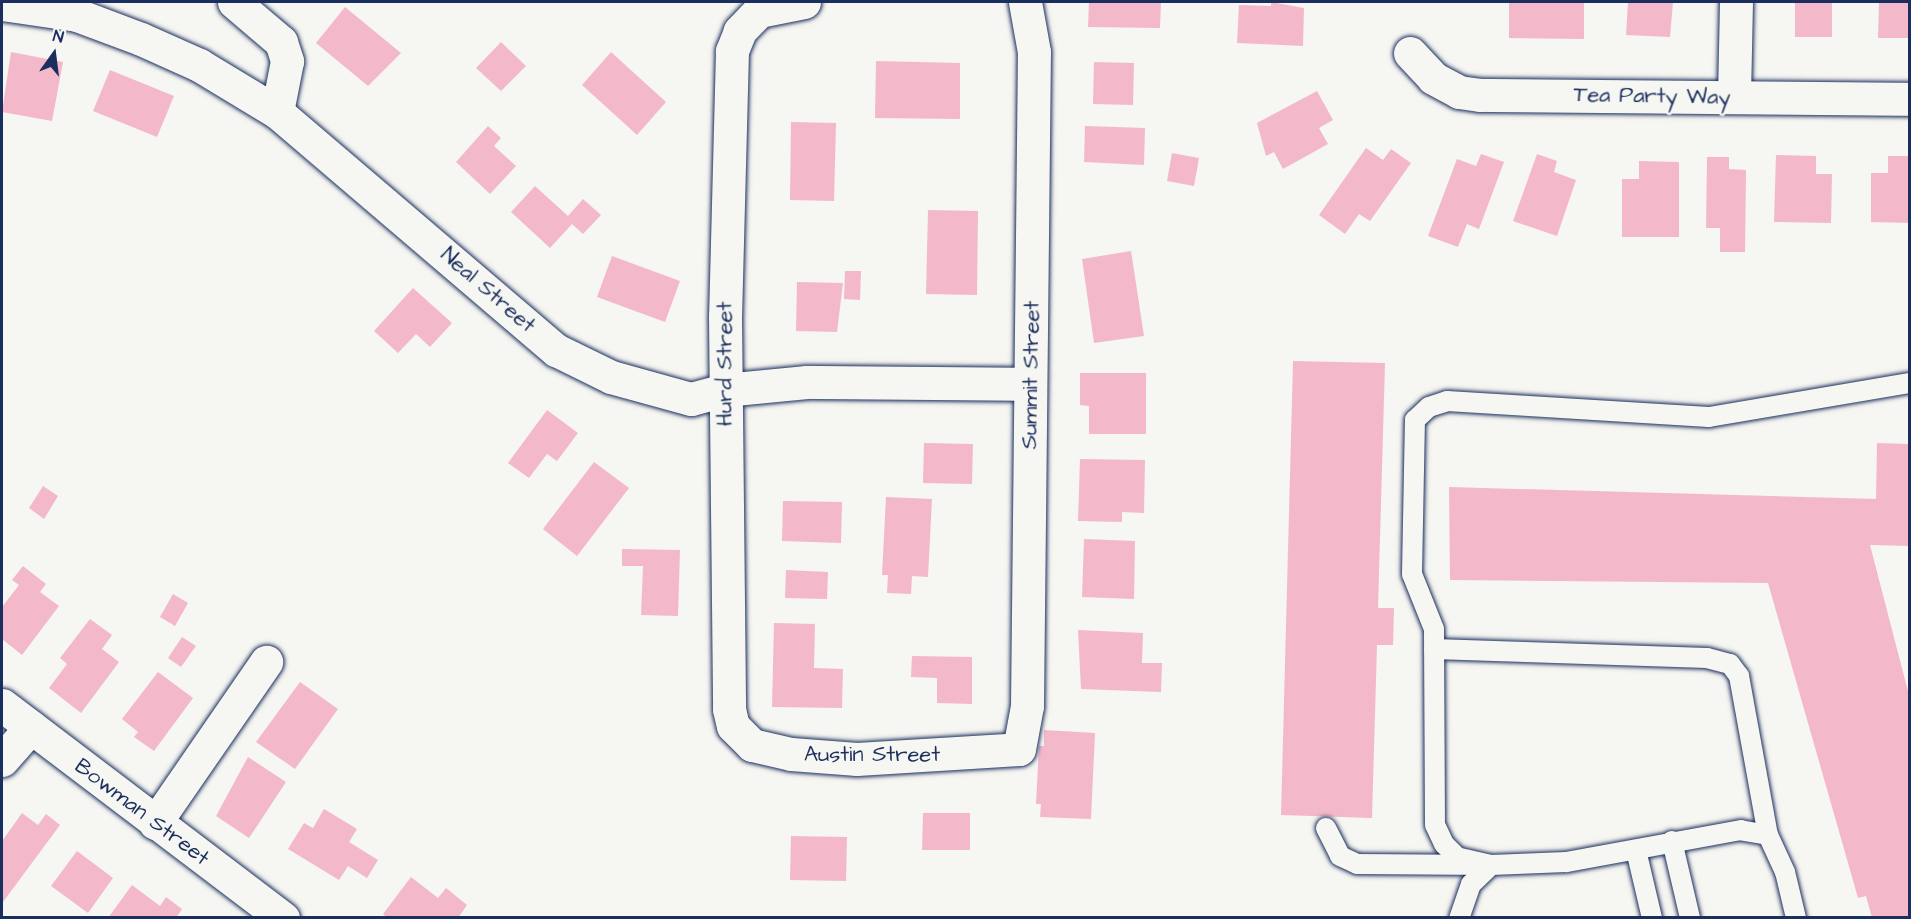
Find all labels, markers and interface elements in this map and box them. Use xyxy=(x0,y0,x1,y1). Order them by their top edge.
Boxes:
north arrow xyxy=(24,24,84,84)
text: N xyxy=(51,25,66,48)
street label: Tea Party Way xyxy=(1573,81,1731,111)
street label: Neal Street xyxy=(435,242,541,338)
street label: Summit Street xyxy=(1017,301,1045,449)
street label: Hurd Street xyxy=(712,302,738,426)
street label: Austin Street xyxy=(804,742,940,768)
street label: Bowman Street xyxy=(69,753,215,871)

